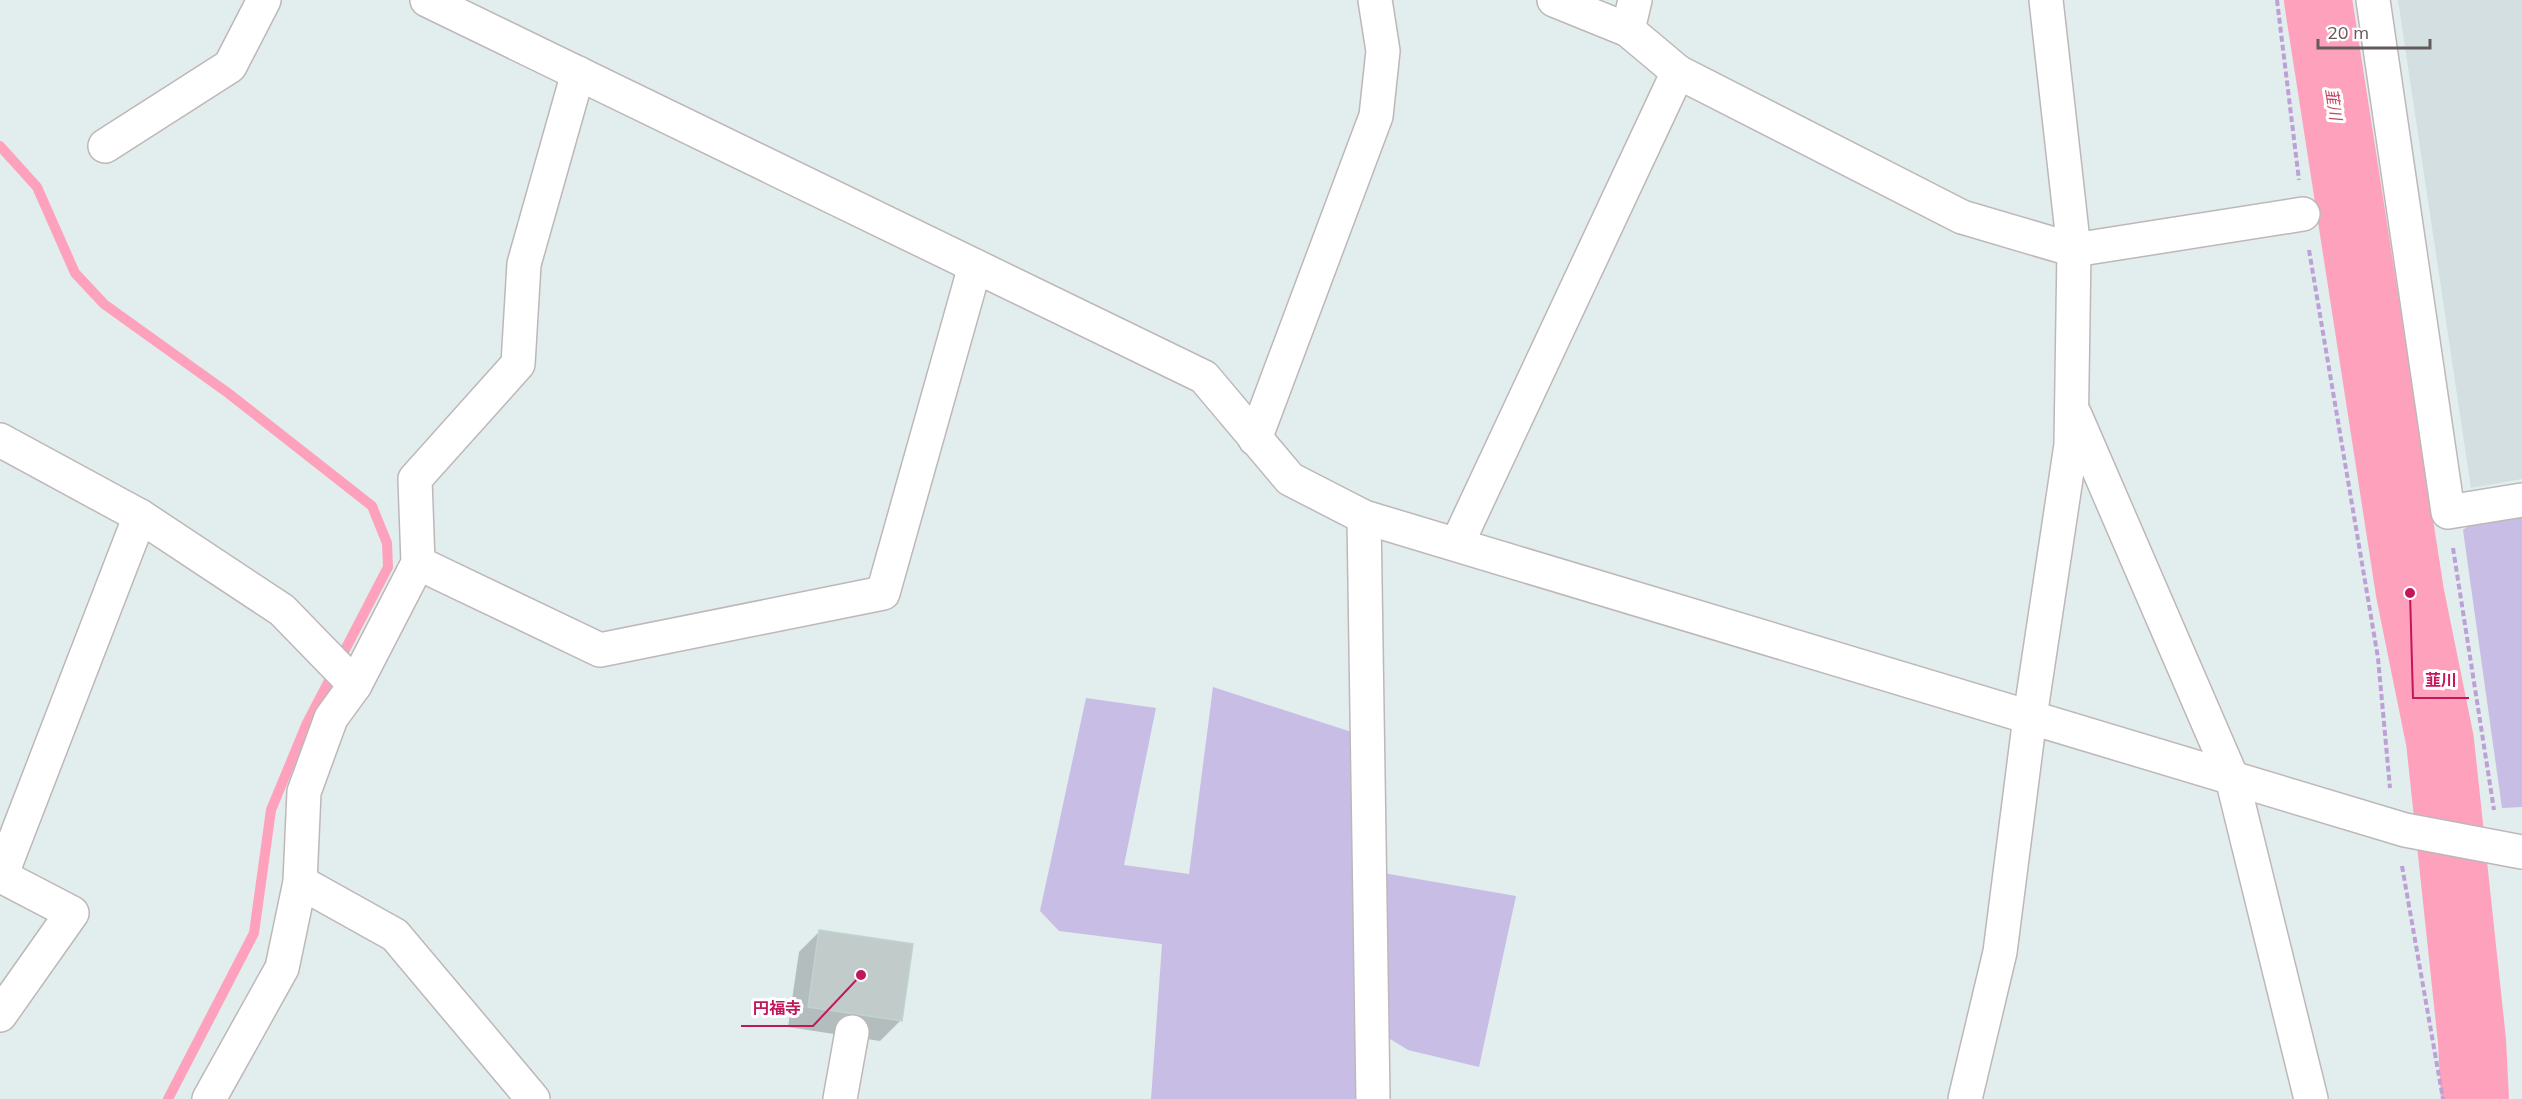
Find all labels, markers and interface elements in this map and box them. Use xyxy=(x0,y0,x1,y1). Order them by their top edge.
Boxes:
scale bar xyxy=(2318,12,2430,50)
text: 20 m xyxy=(2327,21,2369,44)
water label: 韮川 xyxy=(2322,87,2347,123)
callout: 韮川 xyxy=(2413,664,2469,698)
text: 韮川 xyxy=(2425,670,2457,690)
callout: 円福寺 xyxy=(741,992,813,1026)
text: 円福寺 xyxy=(753,998,801,1018)

